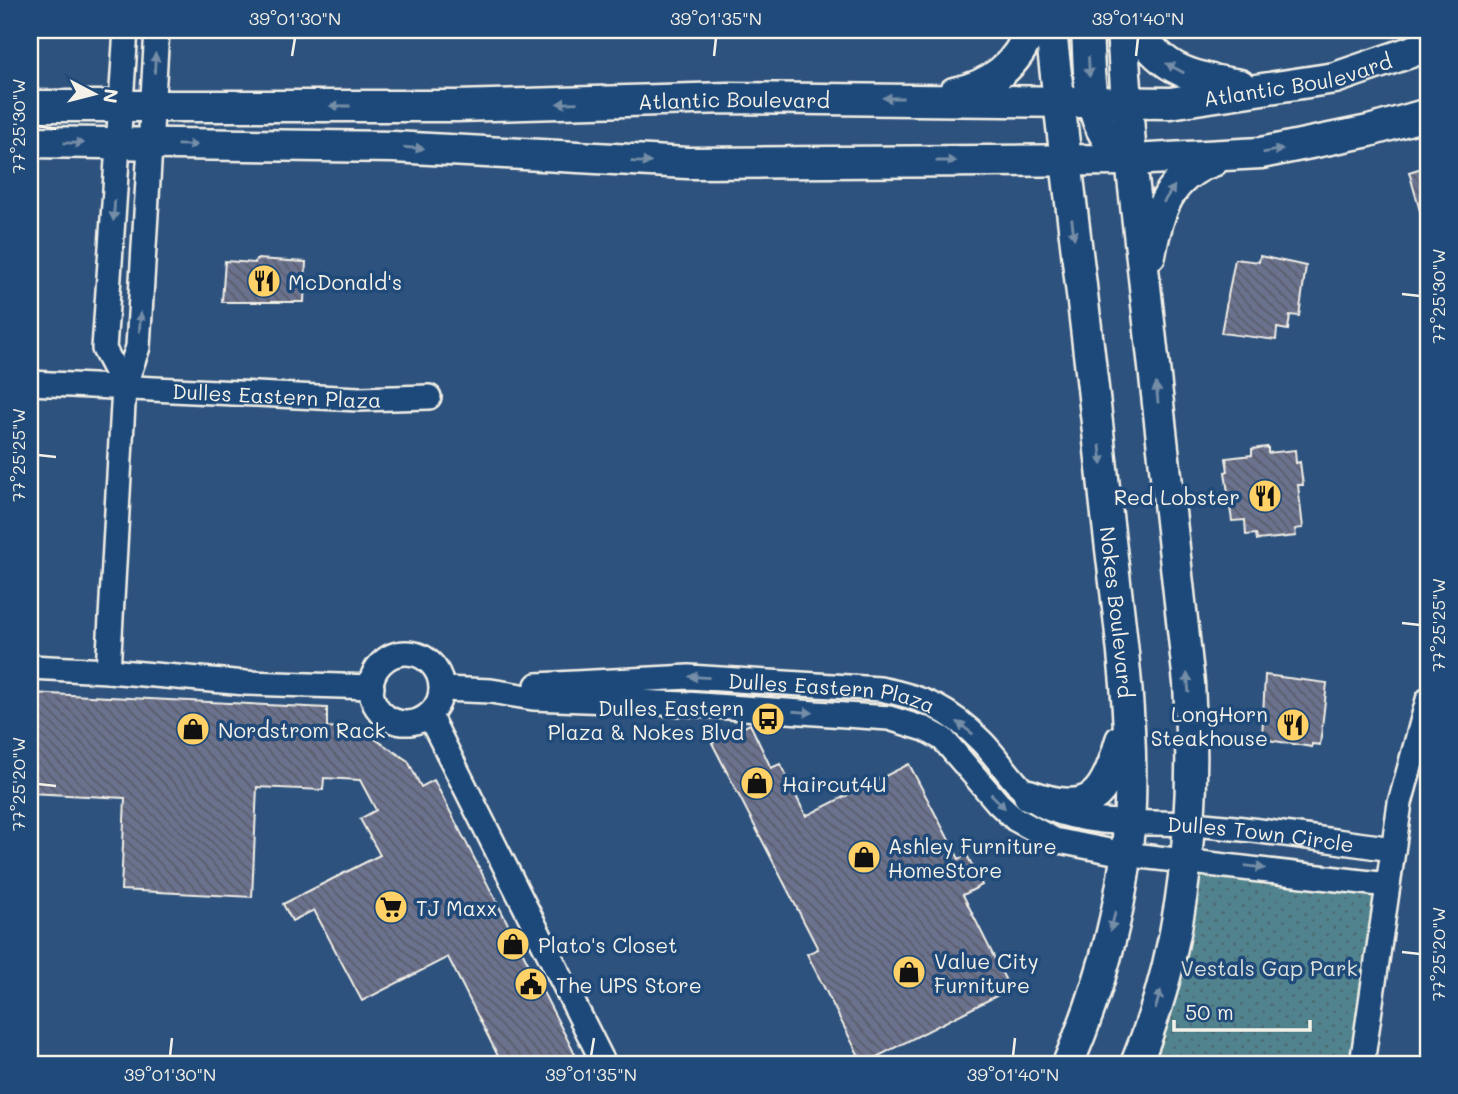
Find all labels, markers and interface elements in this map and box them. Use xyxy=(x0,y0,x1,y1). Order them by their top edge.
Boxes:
text: 39°01'30"N xyxy=(249,6,341,30)
text: 39°01'35"N xyxy=(670,6,762,30)
text: 39°01'40"N xyxy=(1092,6,1184,30)
street label: Atlantic Boulevard xyxy=(1201,46,1395,111)
one-way arrow xyxy=(150,51,161,73)
one-way arrow xyxy=(1084,56,1095,78)
north arrow xyxy=(60,60,130,130)
one-way arrow xyxy=(1165,62,1185,74)
text: 77°25'30"W xyxy=(6,78,30,174)
street label: Atlantic Boulevard xyxy=(638,84,830,114)
text: N xyxy=(98,87,125,105)
one-way arrow xyxy=(881,92,903,104)
one-way arrow xyxy=(556,97,578,108)
one-way arrow xyxy=(329,100,351,112)
one-way arrow xyxy=(63,137,85,149)
one-way arrow xyxy=(176,139,198,151)
one-way arrow xyxy=(403,143,425,154)
one-way arrow xyxy=(1262,146,1284,157)
one-way arrow xyxy=(935,155,957,167)
one-way arrow xyxy=(630,156,652,167)
one-way arrow xyxy=(1162,185,1176,203)
one-way arrow xyxy=(108,201,119,223)
one-way arrow xyxy=(1068,218,1079,240)
text: 77°25'30"W xyxy=(1426,248,1450,344)
restaurant icon: McDonald's xyxy=(245,262,283,300)
place label: McDonald's xyxy=(288,268,402,295)
one-way arrow xyxy=(134,310,145,332)
street label: Dulles Eastern Plaza xyxy=(172,376,381,413)
one-way arrow xyxy=(1151,382,1162,404)
text: 77°25'25"W xyxy=(6,408,30,502)
one-way arrow xyxy=(1096,444,1107,466)
restaurant icon: Red Lobster xyxy=(1246,477,1284,515)
place label: Red Lobster xyxy=(1114,483,1240,510)
street label: Nokes Boulevard xyxy=(1095,525,1141,699)
text: 77°25'25"W xyxy=(1426,578,1450,672)
street label: Dulles Eastern Plaza xyxy=(727,666,940,718)
one-way arrow xyxy=(1182,671,1193,693)
one-way arrow xyxy=(688,672,710,683)
place label: Dulles Eastern Plaza & Nokes Blvd xyxy=(548,694,744,745)
bus stop icon: Dulles Eastern Plaza & Nokes Blvd xyxy=(749,700,787,738)
place label: LongHorn Steakhouse xyxy=(1151,700,1268,751)
one-way arrow xyxy=(792,706,814,717)
restaurant icon: LongHorn Steakhouse xyxy=(1274,706,1312,744)
shop icon: Nordstrom Rack xyxy=(174,710,212,748)
place label: Nordstrom Rack xyxy=(218,716,386,743)
one-way arrow xyxy=(956,721,974,736)
text: 77°25'20"W xyxy=(6,737,30,831)
shop icon: Haircut4U xyxy=(738,764,776,802)
place label: Haircut4U xyxy=(782,770,886,797)
one-way arrow xyxy=(989,792,1005,809)
street label: Dulles Town Circle xyxy=(1167,810,1356,857)
place label: Ashley Furniture HomeStore xyxy=(888,832,1057,883)
shop icon: Ashley Furniture HomeStore xyxy=(845,838,883,876)
one-way arrow xyxy=(1244,862,1266,873)
supermarket icon: TJ Maxx xyxy=(372,888,410,926)
place label: TJ Maxx xyxy=(416,894,497,921)
text: 77°25'20"W xyxy=(1426,907,1450,1001)
one-way arrow xyxy=(1107,910,1118,932)
shop icon: Plato's Closet xyxy=(494,925,532,963)
place label: Plato's Closet xyxy=(538,931,678,958)
place label: Value City Furniture xyxy=(934,947,1039,998)
shop icon: Value City Furniture xyxy=(890,953,928,991)
park label: Vestals Gap Park xyxy=(1180,954,1358,981)
public building icon: The UPS Store xyxy=(512,965,550,1003)
place label: The UPS Store xyxy=(556,971,702,998)
one-way arrow xyxy=(1154,989,1164,1010)
scale bar xyxy=(1174,989,1311,1033)
text: 50 m xyxy=(1185,998,1234,1025)
text: 39°01'30"N xyxy=(124,1062,216,1086)
text: 39°01'35"N xyxy=(545,1062,637,1086)
text: 39°01'40"N xyxy=(967,1062,1059,1086)

